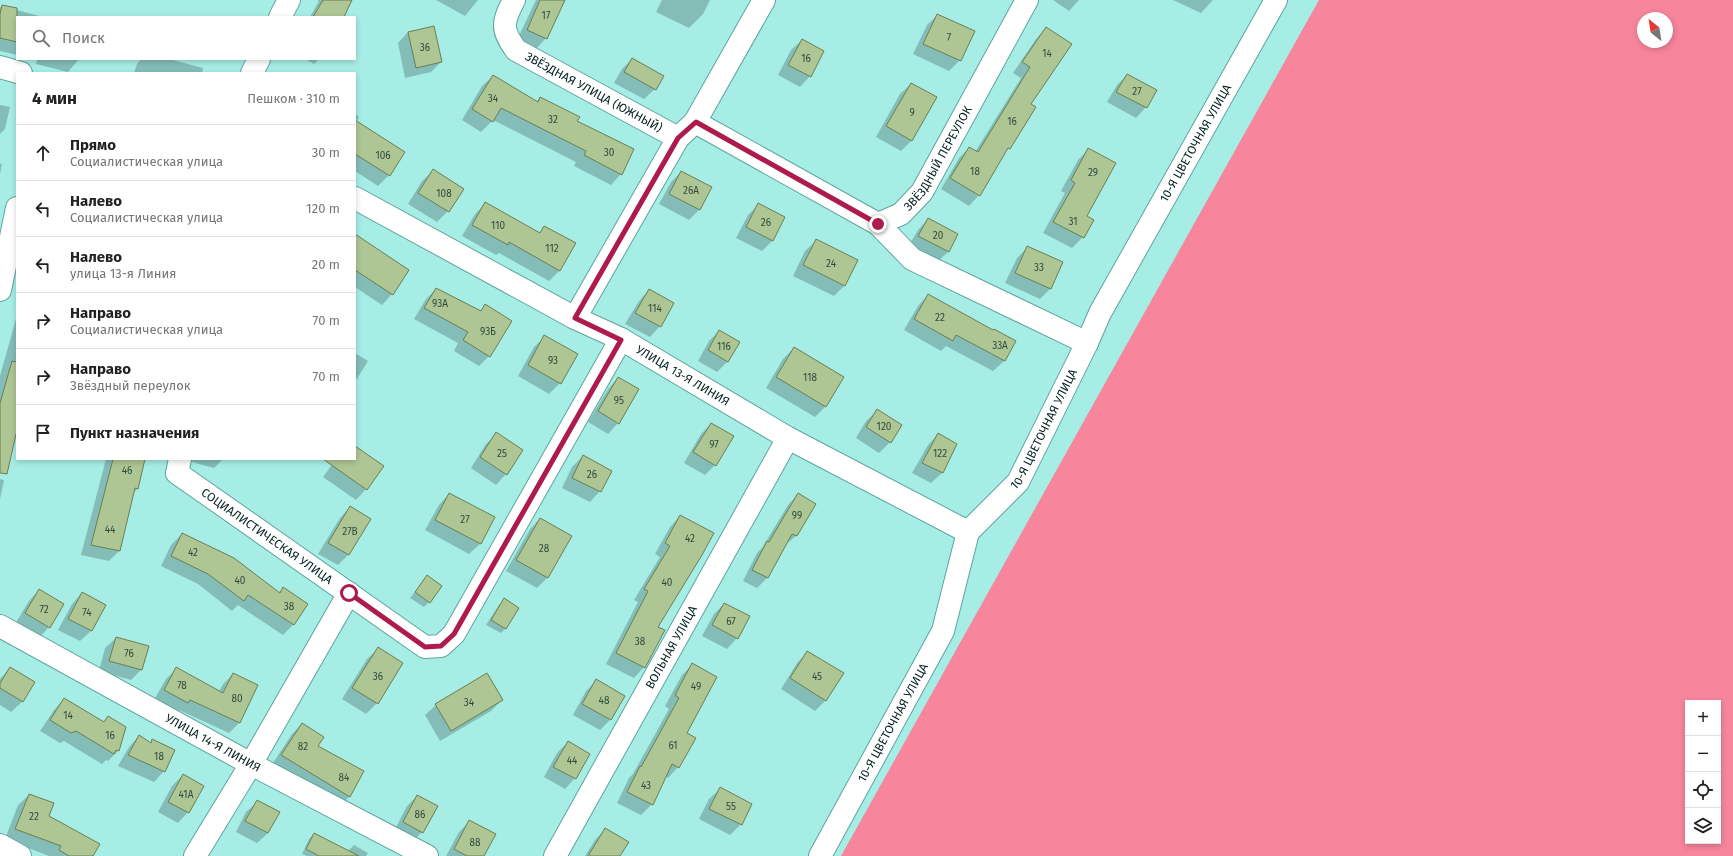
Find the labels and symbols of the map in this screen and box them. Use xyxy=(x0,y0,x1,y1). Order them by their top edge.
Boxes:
house number: 17 xyxy=(542,10,551,22)
north arrow xyxy=(1637,12,1673,48)
house number: 7 xyxy=(947,32,952,44)
house number: 36 xyxy=(420,42,430,54)
house number: 14 xyxy=(1042,48,1053,60)
street label: ЗВЁЗДНАЯ УЛИЦА (ЮЖНЫЙ) xyxy=(523,49,665,135)
house number: 16 xyxy=(801,53,811,65)
street label: 10-Я ЦВЕТОЧНАЯ УЛИЦА xyxy=(1157,82,1234,205)
house number: 27 xyxy=(1132,86,1142,98)
house number: 34 xyxy=(488,93,499,105)
street label: ЗВЁЗДНЫЙ ПЕРЕУЛОК xyxy=(901,103,975,214)
house number: 9 xyxy=(909,107,915,119)
house number: 32 xyxy=(548,114,558,126)
house number: 16 xyxy=(1007,116,1017,128)
house number: 30 xyxy=(604,147,615,159)
house number: 106 xyxy=(375,150,391,162)
house number: 18 xyxy=(970,166,980,178)
house number: 29 xyxy=(1088,167,1098,179)
house number: 26А xyxy=(683,185,699,197)
house number: 108 xyxy=(436,188,452,200)
route end xyxy=(869,215,887,233)
house number: 31 xyxy=(1068,216,1078,228)
house number: 26 xyxy=(761,217,771,229)
house number: 110 xyxy=(491,220,505,232)
house number: 20 xyxy=(933,230,944,242)
house number: 112 xyxy=(545,243,559,255)
house number: 24 xyxy=(826,258,837,270)
house number: 33 xyxy=(1034,262,1044,274)
house number: 93А xyxy=(432,298,448,310)
house number: 114 xyxy=(648,303,663,315)
house number: 22 xyxy=(935,312,945,324)
house number: 93Б xyxy=(480,326,496,338)
house number: 33А xyxy=(992,340,1008,352)
house number: 116 xyxy=(717,341,731,353)
street label: УЛИЦА 13-Я ЛИНИЯ xyxy=(633,342,732,409)
house number: 93 xyxy=(548,355,558,367)
street label: 10-Я ЦВЕТОЧНАЯ УЛИЦА xyxy=(1008,367,1080,492)
house number: 118 xyxy=(803,372,818,384)
house number: 95 xyxy=(614,395,624,407)
house number: 120 xyxy=(877,421,892,433)
house number: 97 xyxy=(709,439,719,451)
house number: 25 xyxy=(497,448,507,460)
house number: 122 xyxy=(933,448,947,460)
house number: 46 xyxy=(122,465,132,477)
house number: 26 xyxy=(587,469,597,481)
street label: СОЦИАЛИСТИЧЕСКАЯ УЛИЦА xyxy=(198,485,335,587)
house number: 99 xyxy=(792,510,802,522)
house number: 27 xyxy=(460,514,470,526)
house number: 44 xyxy=(105,524,116,536)
house number: 27В xyxy=(342,526,358,538)
house number: 42 xyxy=(685,533,695,545)
house number: 28 xyxy=(539,543,550,555)
house number: 42 xyxy=(188,547,198,559)
house number: 40 xyxy=(235,575,246,587)
house number: 40 xyxy=(662,577,673,589)
route start xyxy=(340,584,358,602)
house number: 38 xyxy=(284,601,295,613)
street label: ВОЛЬНАЯ УЛИЦА xyxy=(643,603,700,691)
house number: 72 xyxy=(39,604,49,616)
house number: 74 xyxy=(82,607,92,619)
house number: 67 xyxy=(726,616,736,628)
house number: 38 xyxy=(635,636,646,648)
house number: 76 xyxy=(124,648,134,660)
street label: 10-Я ЦВЕТОЧНАЯ УЛИЦА xyxy=(855,661,931,784)
house number: 36 xyxy=(373,671,383,683)
house number: 45 xyxy=(812,671,822,683)
house number: 78 xyxy=(177,680,187,692)
house number: 49 xyxy=(691,681,701,693)
house number: 80 xyxy=(231,693,243,705)
house number: 48 xyxy=(599,695,610,707)
house number: 34 xyxy=(464,697,475,709)
house number: 14 xyxy=(63,710,74,722)
street label: УЛИЦА 14-Я ЛИНИЯ xyxy=(163,711,263,775)
house number: 16 xyxy=(105,730,115,742)
house number: 61 xyxy=(668,740,678,752)
house number: 82 xyxy=(298,741,308,753)
house number: 18 xyxy=(154,751,164,763)
house number: 44 xyxy=(567,755,578,767)
house number: 84 xyxy=(339,772,350,784)
house number: 43 xyxy=(641,780,651,792)
house number: 41А xyxy=(179,789,194,801)
house number: 55 xyxy=(726,801,736,813)
house number: 86 xyxy=(415,809,425,821)
house number: 22 xyxy=(29,811,39,823)
house number: 88 xyxy=(469,837,481,849)

